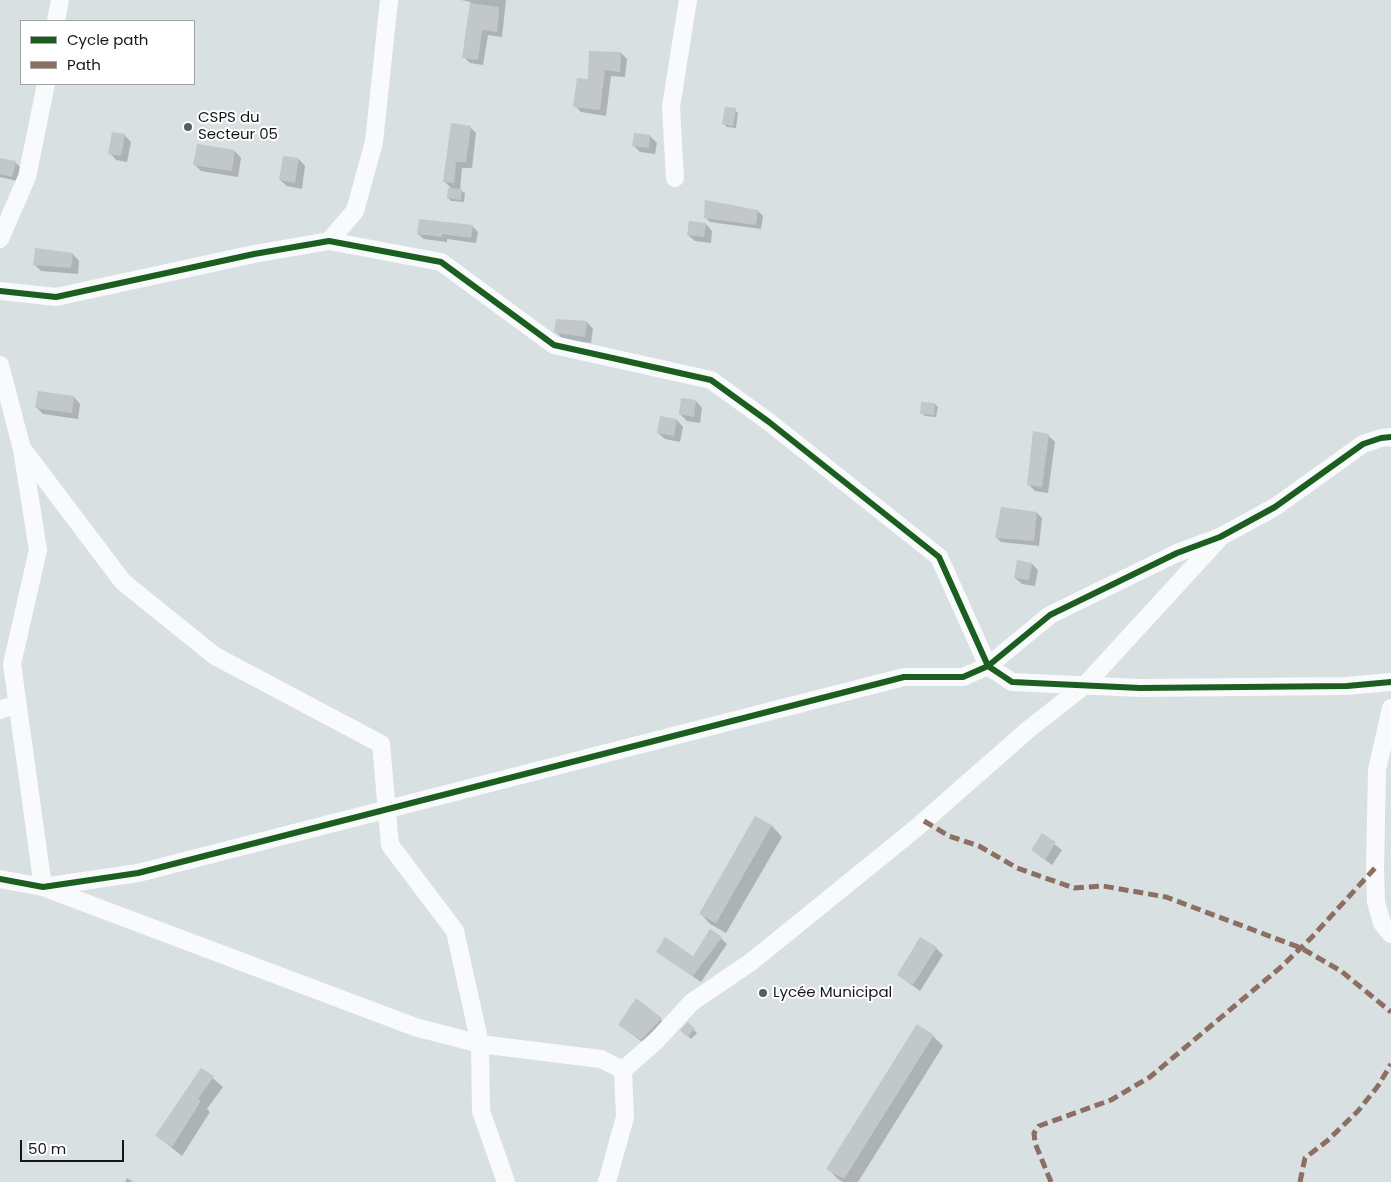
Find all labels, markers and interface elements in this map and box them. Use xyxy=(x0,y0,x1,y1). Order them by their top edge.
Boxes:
legend xyxy=(20,20,195,85)
text: Cycle path xyxy=(67,29,148,50)
text: Path xyxy=(67,54,101,75)
place label: CSPS du Secteur 05 xyxy=(198,109,278,144)
marker: CSPS du Secteur 05 xyxy=(182,121,194,133)
place label: Lycée Municipal xyxy=(773,984,892,1002)
marker: Lycée Municipal xyxy=(757,987,769,999)
scale bar xyxy=(22,1130,126,1162)
text: 50 m xyxy=(28,1138,66,1159)

